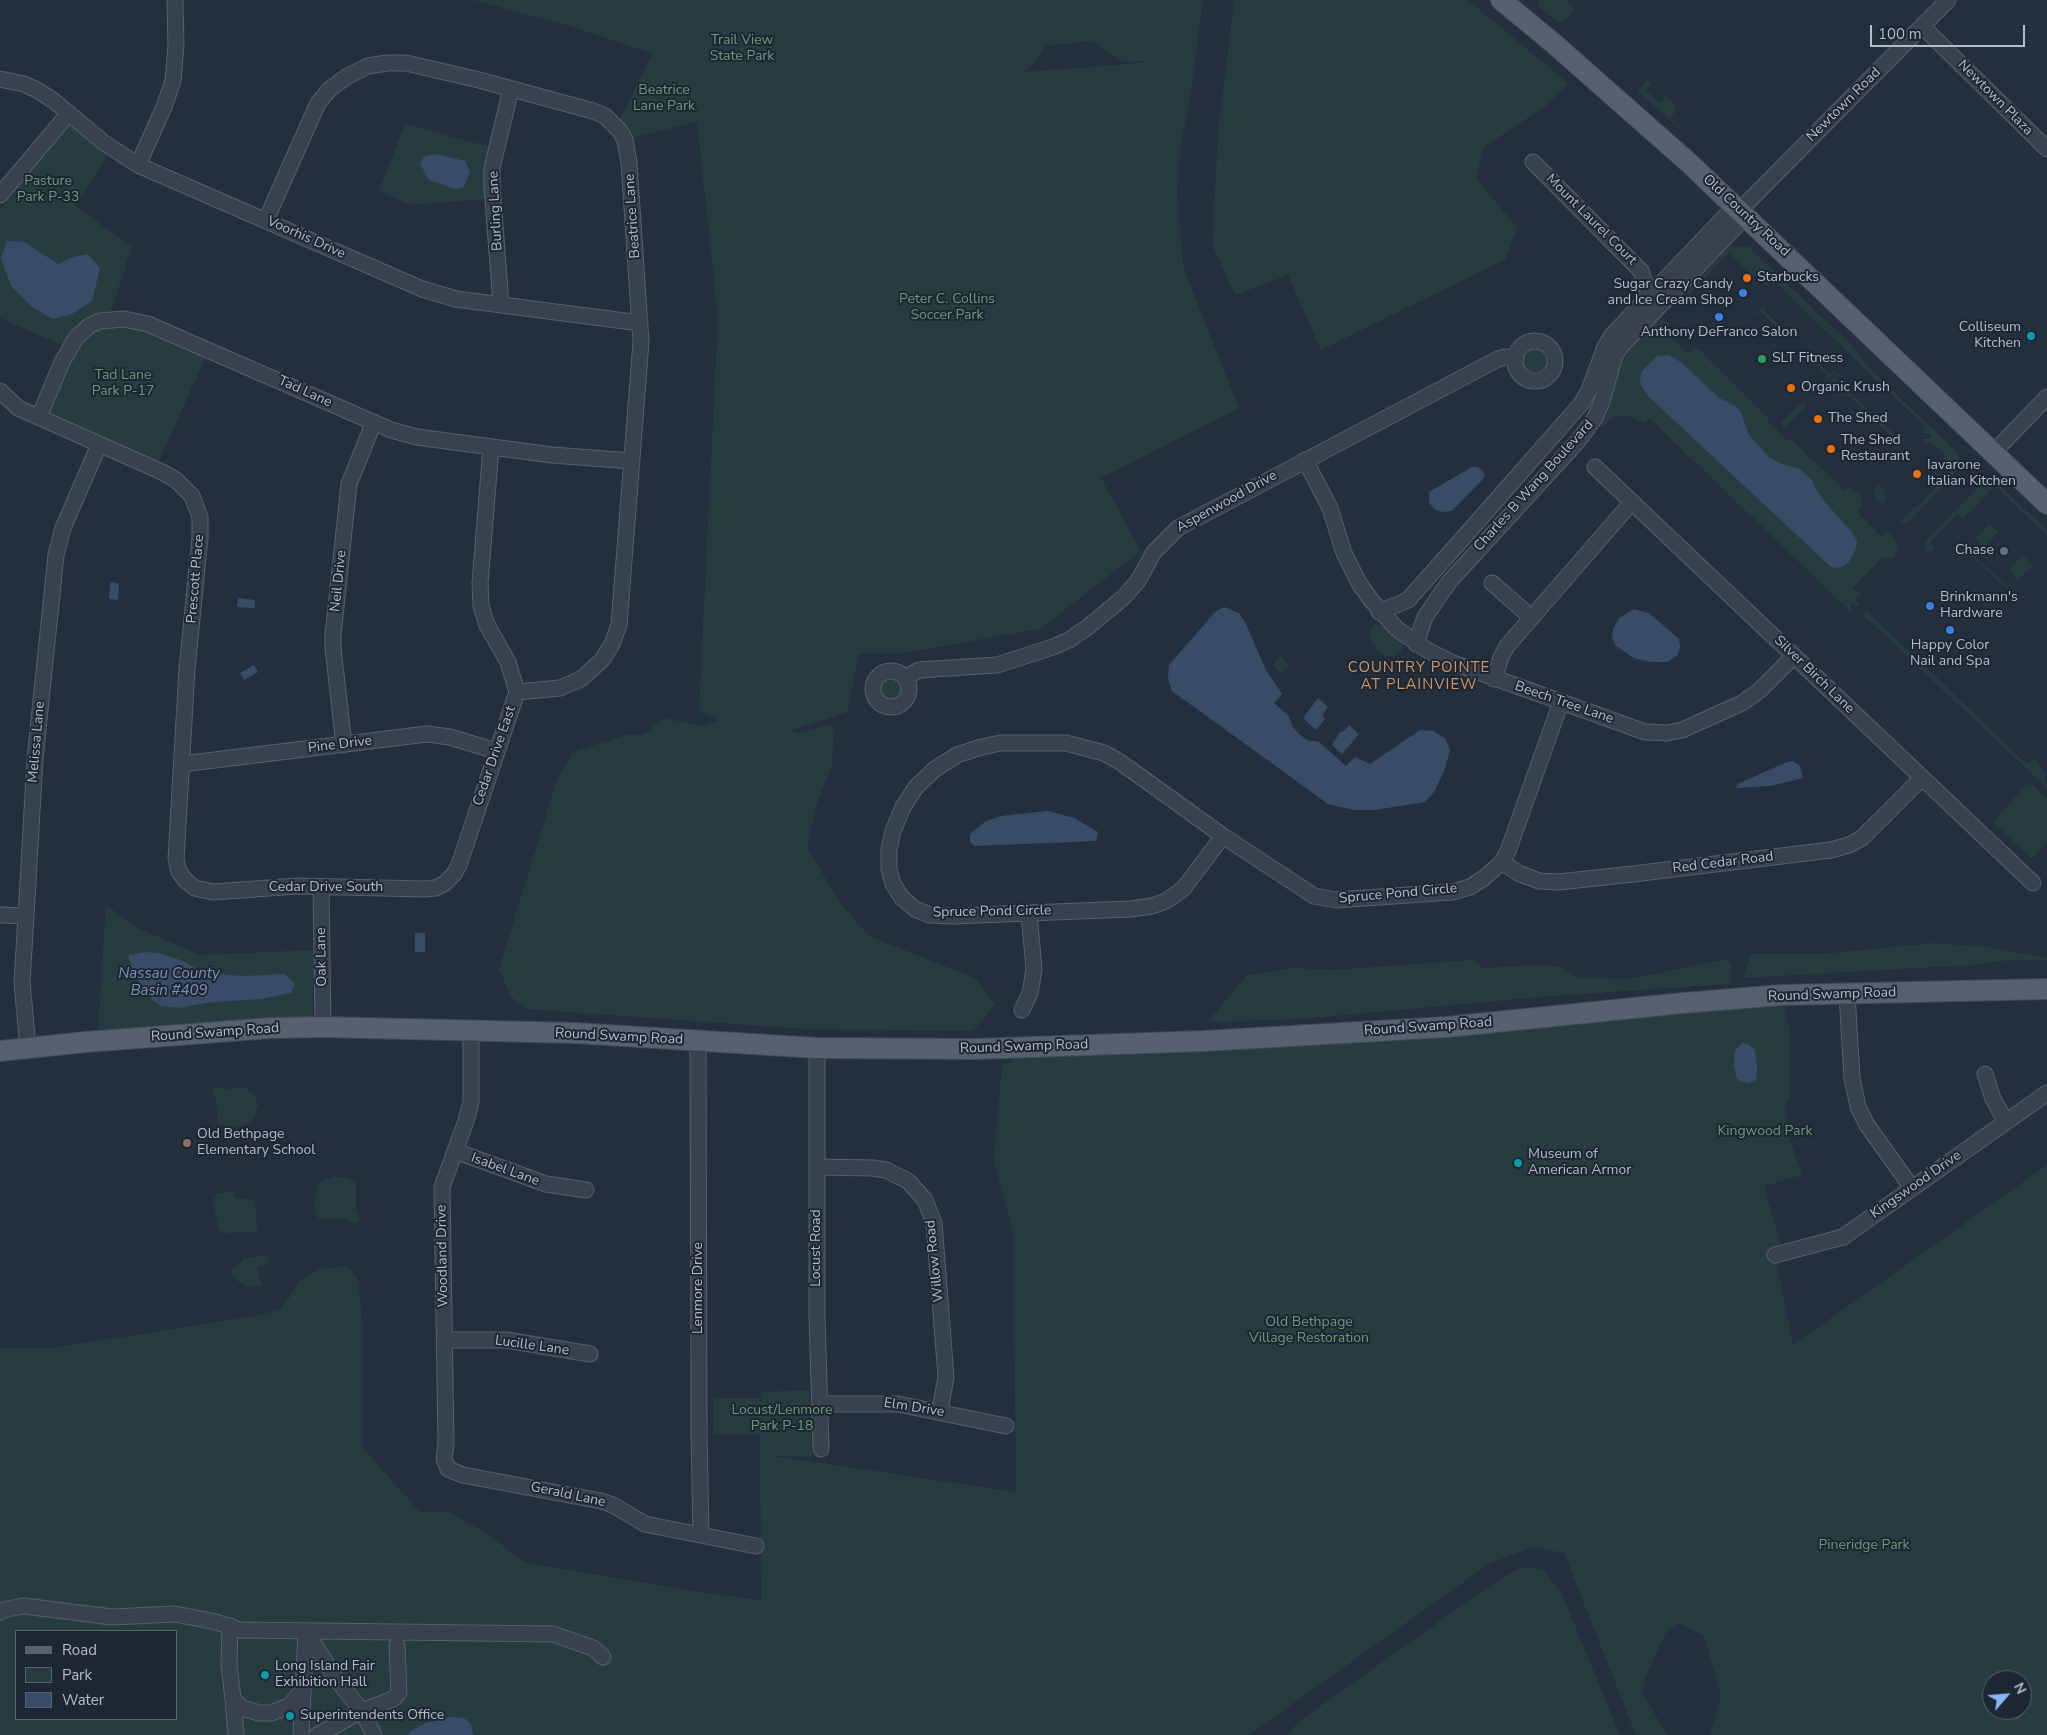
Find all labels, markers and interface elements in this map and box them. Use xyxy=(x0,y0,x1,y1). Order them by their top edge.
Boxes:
scale bar xyxy=(1872,15,2027,47)
text: 100 m xyxy=(1878,24,1922,44)
park label: Trail View State Park xyxy=(710,33,774,65)
street label: Newtown Plaza xyxy=(1954,57,2036,139)
street label: Newtown Road xyxy=(1803,64,1885,146)
park label: Beatrice Lane Park xyxy=(633,83,695,115)
street label: Burling Lane xyxy=(486,171,506,251)
street label: Mount Laurel Court xyxy=(1542,171,1640,269)
street label: Old Country Road xyxy=(1699,171,1793,261)
street label: Beatrice Lane xyxy=(622,173,644,259)
park label: Pasture Park P-33 xyxy=(17,174,79,206)
street label: Voorhis Drive xyxy=(264,213,348,263)
place label: Starbucks xyxy=(1757,270,1819,286)
marker: Starbucks xyxy=(1741,272,1753,284)
place label: Sugar Crazy Candy and Ice Cream Shop xyxy=(1608,277,1733,310)
marker: Sugar Crazy Candy and Ice Cream Shop xyxy=(1737,287,1749,299)
park label: Peter C. Collins Soccer Park xyxy=(899,292,995,324)
marker: Anthony DeFranco Salon xyxy=(1713,311,1725,323)
place label: Colliseum Kitchen xyxy=(1959,320,2021,352)
place label: Anthony DeFranco Salon xyxy=(1641,325,1797,341)
marker: Colliseum Kitchen xyxy=(2025,330,2037,342)
place label: SLT Fitness xyxy=(1772,351,1843,367)
marker: SLT Fitness xyxy=(1756,353,1768,365)
park label: Tad Lane Park P-17 xyxy=(92,368,154,401)
street label: Tad Lane xyxy=(276,373,334,411)
place label: Organic Krush xyxy=(1801,380,1890,396)
marker: Organic Krush xyxy=(1785,382,1797,394)
place label: The Shed xyxy=(1828,411,1888,427)
marker: The Shed xyxy=(1812,413,1824,425)
street label: Charles B Wang Boulevard xyxy=(1471,417,1597,555)
place label: The Shed Restaurant xyxy=(1841,433,1910,466)
marker: The Shed Restaurant xyxy=(1825,443,1837,455)
place label: Iavarone Italian Kitchen xyxy=(1927,458,2016,491)
street label: Aspenwood Drive xyxy=(1174,467,1280,537)
marker: Iavarone Italian Kitchen xyxy=(1911,468,1923,480)
street label: Prescott Place xyxy=(184,534,208,624)
place label: Chase xyxy=(1955,543,1994,559)
marker: Chase xyxy=(1998,545,2010,557)
street label: Neil Drive xyxy=(327,549,351,613)
place label: Brinkmann's Hardware xyxy=(1940,590,2018,622)
marker: Brinkmann's Hardware xyxy=(1924,600,1936,612)
marker: Happy Color Nail and Spa xyxy=(1944,624,1956,636)
street label: Silver Birch Lane xyxy=(1770,632,1858,718)
place label: Happy Color Nail and Spa xyxy=(1910,638,1990,670)
district label: COUNTRY POINTE AT PLAINVIEW xyxy=(1346,659,1492,694)
street label: Beech Tree Lane xyxy=(1512,678,1616,728)
street label: Melissa Lane xyxy=(25,701,49,783)
street label: Cedar Drive East xyxy=(470,704,520,808)
street label: Pine Drive xyxy=(307,733,373,757)
street label: Red Cedar Road xyxy=(1672,848,1774,878)
street label: Cedar Drive South xyxy=(269,880,383,896)
street label: Spruce Pond Circle xyxy=(1338,880,1458,908)
street label: Spruce Pond Circle xyxy=(933,903,1051,921)
street label: Oak Lane xyxy=(313,927,331,987)
water label: Nassau County Basin #409 xyxy=(118,965,220,1000)
street label: Round Swamp Road xyxy=(1768,984,1896,1006)
street label: Round Swamp Road xyxy=(1363,1014,1493,1040)
street label: Round Swamp Road xyxy=(150,1020,280,1046)
street label: Round Swamp Road xyxy=(554,1025,684,1049)
street label: Round Swamp Road xyxy=(960,1036,1088,1058)
park label: Kingwood Park xyxy=(1717,1124,1813,1140)
place label: Old Bethpage Elementary School xyxy=(197,1127,315,1160)
marker: Old Bethpage Elementary School xyxy=(181,1137,193,1149)
place label: Museum of American Armor xyxy=(1528,1147,1631,1180)
street label: Kingswood Drive xyxy=(1867,1147,1965,1223)
street label: Isabel Lane xyxy=(469,1150,541,1190)
marker: Museum of American Armor xyxy=(1512,1157,1524,1169)
street label: Woodland Drive xyxy=(434,1204,452,1308)
street label: Locust Road xyxy=(809,1209,825,1287)
street label: Willow Road xyxy=(922,1219,948,1303)
street label: Lenmore Drive xyxy=(691,1242,707,1334)
park label: Old Bethpage Village Restoration xyxy=(1249,1315,1369,1348)
street label: Lucille Lane xyxy=(494,1332,570,1360)
street label: Elm Drive xyxy=(883,1395,945,1421)
park label: Locust/Lenmore Park P-18 xyxy=(732,1403,832,1435)
street label: Gerald Lane xyxy=(529,1479,607,1511)
park label: Pineridge Park xyxy=(1818,1538,1910,1554)
legend xyxy=(15,1630,178,1720)
text: Road xyxy=(62,1640,97,1660)
place label: Long Island Fair Exhibition Hall xyxy=(275,1659,375,1691)
text: Park xyxy=(62,1665,92,1685)
marker: Long Island Fair Exhibition Hall xyxy=(259,1669,271,1681)
north arrow xyxy=(1982,1670,2032,1720)
text: N xyxy=(2009,1679,2031,1697)
text: Water xyxy=(62,1690,104,1710)
place label: Superintendents Office xyxy=(300,1708,444,1724)
marker: Superintendents Office xyxy=(284,1710,296,1722)

